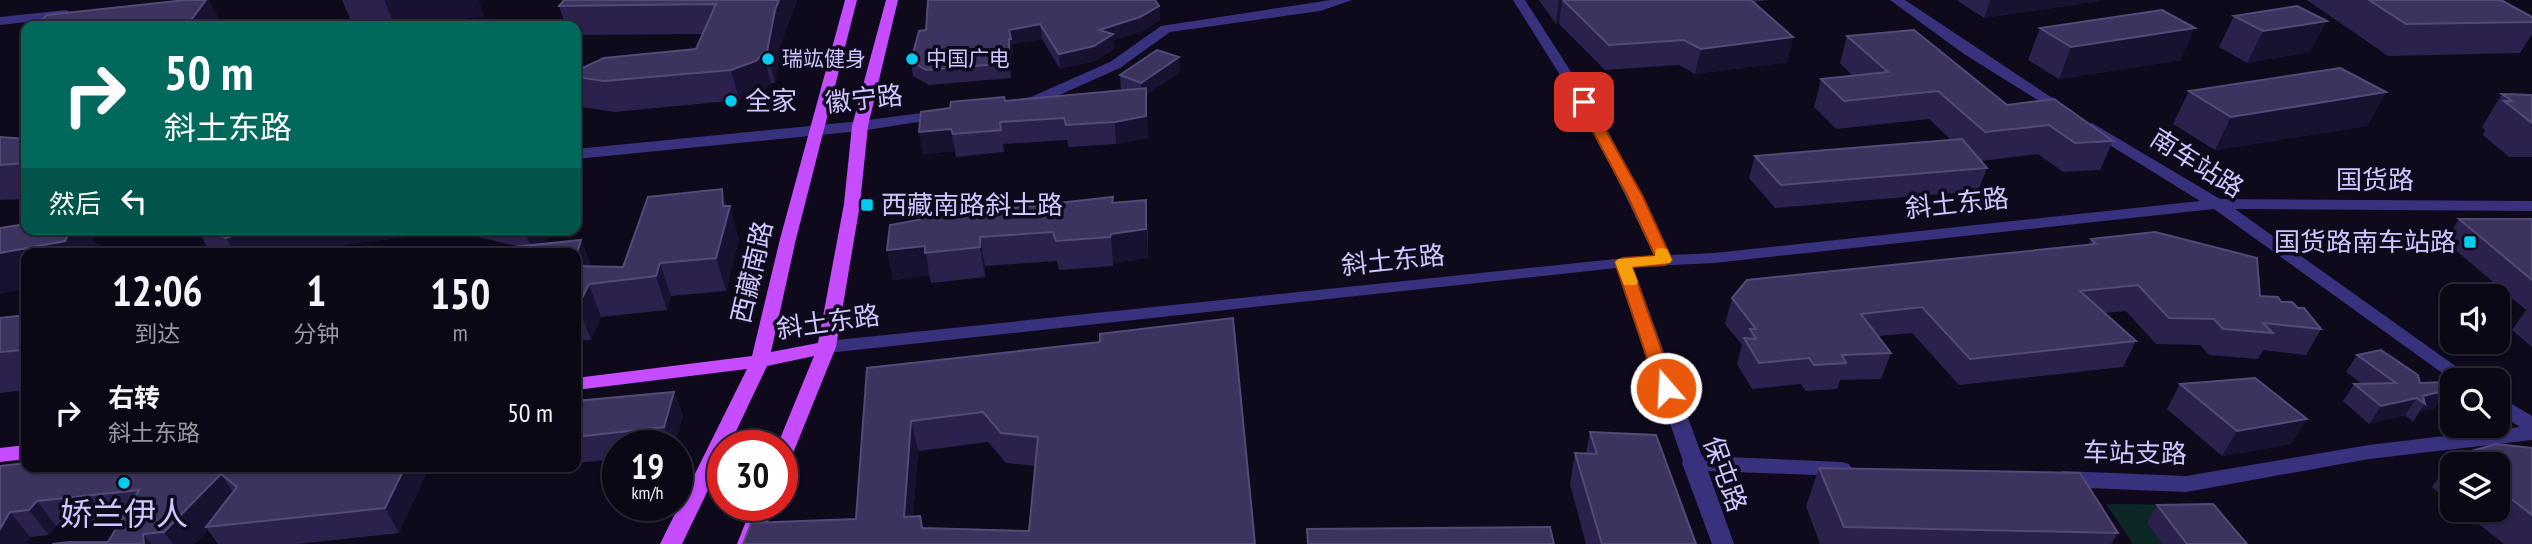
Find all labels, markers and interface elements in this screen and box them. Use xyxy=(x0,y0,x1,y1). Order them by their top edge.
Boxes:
text: 50 m xyxy=(164,40,253,104)
place label: 瑞竑健身 xyxy=(782,45,866,72)
place label: 中国广电 xyxy=(926,45,1010,72)
icon: right xyxy=(49,49,140,140)
marker: 瑞竑健身 xyxy=(760,51,776,67)
marker: 中国广电 xyxy=(904,51,920,67)
pin xyxy=(1554,72,1614,132)
street label: 徽宁路 xyxy=(823,78,904,119)
icon: arrive xyxy=(1565,83,1603,121)
place label: 全家 xyxy=(745,84,797,117)
marker: 全家 xyxy=(723,93,739,109)
text: 斜土东路 xyxy=(164,106,292,148)
street label: 南车站路 xyxy=(2144,121,2250,204)
street label: 国货路 xyxy=(2336,163,2414,196)
street label: 斜土东路 xyxy=(1904,181,2010,224)
icon: left xyxy=(115,182,153,220)
text: 然后 xyxy=(49,187,101,220)
place label: 西藏南路斜土路 xyxy=(881,188,1063,221)
marker: 西藏南路斜土路 xyxy=(859,197,875,213)
street label: 西藏南路 xyxy=(724,218,779,326)
place label: 国货路南车站路 xyxy=(2274,225,2456,258)
marker: 国货路南车站路 xyxy=(2462,234,2478,250)
street label: 斜土东路 xyxy=(1340,238,1446,281)
text: 12:06 xyxy=(112,263,203,318)
text: 1 xyxy=(306,263,326,318)
text: 150 xyxy=(430,266,490,321)
map controls xyxy=(2440,284,2510,522)
button: sound xyxy=(2440,284,2510,354)
street label: 斜土东路 xyxy=(774,298,882,345)
text: m xyxy=(453,318,468,347)
text: 到达 xyxy=(134,319,180,348)
text: 分钟 xyxy=(293,319,339,348)
position arrow xyxy=(1629,351,1703,425)
button: search xyxy=(2440,368,2510,438)
text: 右转 xyxy=(108,381,160,414)
icon: right xyxy=(49,394,87,432)
text: 50 m xyxy=(507,396,553,429)
text: 斜土东路 xyxy=(108,418,200,447)
speed limit sign: 30 xyxy=(707,430,798,521)
street label: 保屯路 xyxy=(1697,432,1754,516)
street label: 车站支路 xyxy=(2083,435,2187,470)
text: 19 xyxy=(631,443,664,489)
button: layers xyxy=(2440,452,2510,522)
marker: 娇兰伊人 xyxy=(116,475,132,491)
text: km/h xyxy=(632,481,663,504)
place label: 娇兰伊人 xyxy=(60,492,188,534)

